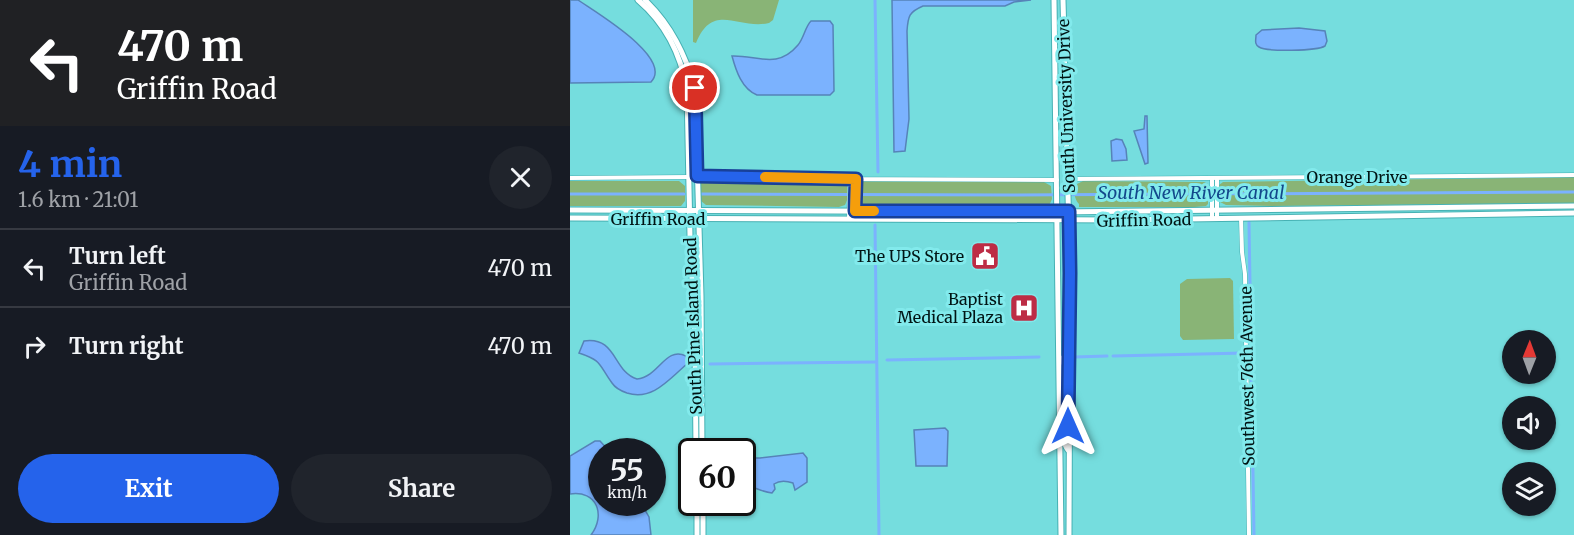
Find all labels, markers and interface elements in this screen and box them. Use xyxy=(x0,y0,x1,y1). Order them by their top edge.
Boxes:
street label: South University Drive xyxy=(1053,19,1079,193)
text: 470 m xyxy=(117,20,243,72)
icon: left xyxy=(18,24,96,102)
pin xyxy=(669,62,720,113)
icon: arrive xyxy=(678,71,711,104)
text: Griffin Road xyxy=(117,72,277,106)
text: 4 min xyxy=(18,142,122,187)
button: close xyxy=(489,146,552,209)
street label: Orange Drive xyxy=(1307,167,1407,187)
water label: South New River Canal xyxy=(1097,181,1285,204)
text: 1.6 km · 21:01 xyxy=(18,187,138,212)
street label: Griffin Road xyxy=(611,209,706,229)
street label: Griffin Road xyxy=(1097,209,1192,231)
street label: South Pine Island Road xyxy=(680,237,706,415)
public building icon: The UPS Store xyxy=(969,240,1001,272)
text: Turn left xyxy=(69,242,166,270)
place label: The UPS Store xyxy=(855,246,964,266)
icon: left xyxy=(18,252,51,285)
text: 470 m xyxy=(487,254,552,282)
text: Griffin Road xyxy=(69,270,187,295)
street label: Southwest 76th Avenue xyxy=(1235,286,1259,466)
place label: Baptist Medical Plaza xyxy=(897,289,1004,327)
hospital icon: Baptist Medical Plaza xyxy=(1008,292,1040,324)
icon: right xyxy=(18,330,51,363)
north arrow xyxy=(1502,330,1556,384)
map controls xyxy=(1502,330,1556,516)
text: Turn right xyxy=(69,332,183,360)
text: 470 m xyxy=(487,332,552,360)
position arrow xyxy=(1036,394,1100,458)
button: sound xyxy=(1502,396,1556,450)
speed limit sign: 60 xyxy=(678,438,756,516)
text: 55 xyxy=(610,451,644,489)
button: Exit xyxy=(18,454,279,523)
button: Share xyxy=(291,454,552,523)
button: layers xyxy=(1502,462,1556,516)
text: km/h xyxy=(607,483,647,502)

